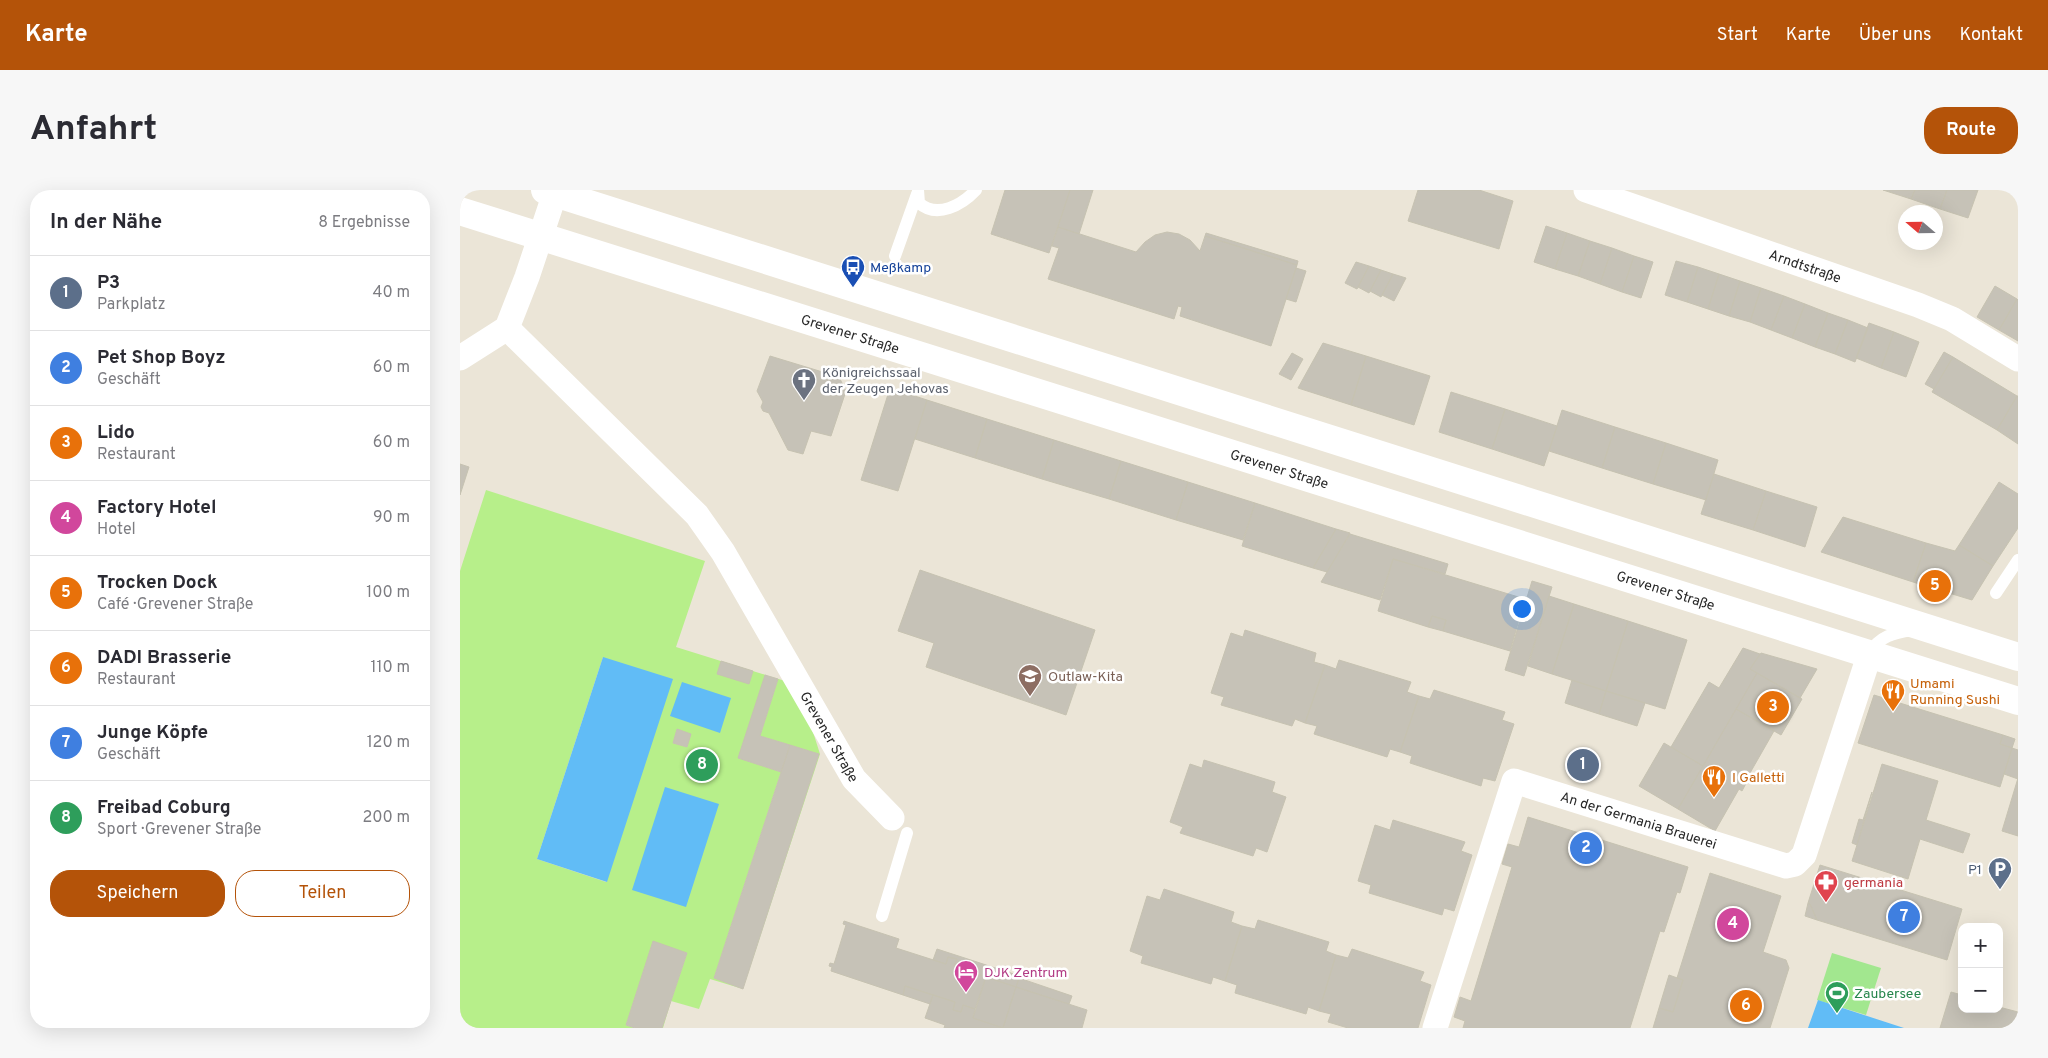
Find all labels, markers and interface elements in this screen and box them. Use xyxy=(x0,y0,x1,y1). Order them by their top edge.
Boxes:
text: Karte xyxy=(25,20,88,50)
text: Start xyxy=(1717,24,1758,47)
text: Karte xyxy=(1786,24,1831,47)
text: Über uns xyxy=(1859,24,1931,47)
text: Kontakt xyxy=(1959,24,2023,47)
button: Route xyxy=(1924,107,2018,154)
text: Anfahrt xyxy=(30,108,157,152)
north arrow xyxy=(1898,205,1943,250)
text: In der Nähe xyxy=(50,209,162,236)
text: 8 Ergebnisse xyxy=(318,213,410,233)
street label: Arndtstraße xyxy=(1766,247,1843,288)
bus stop icon: Meßkamp xyxy=(840,254,866,288)
place label: Meßkamp xyxy=(870,260,931,277)
text: P3 xyxy=(97,271,120,295)
text: 1 xyxy=(63,283,69,303)
text: 40 m xyxy=(372,283,410,303)
text: Parkplatz xyxy=(97,295,166,315)
street label: Grevener Straße xyxy=(798,312,901,359)
text: Pet Shop Boyz xyxy=(97,346,226,370)
text: 2 xyxy=(61,358,71,378)
text: 60 m xyxy=(373,358,410,378)
place label: Königreichssaal der Zeugen Jehovas xyxy=(822,365,949,398)
church icon: Königreichssaal der Zeugen Jehovas xyxy=(791,367,817,401)
text: Geschäft xyxy=(97,370,161,390)
text: Lido xyxy=(97,421,135,445)
text: 3 xyxy=(61,433,71,453)
text: 60 m xyxy=(373,433,410,453)
text: Restaurant xyxy=(97,445,176,465)
street label: Grevener Straße xyxy=(1228,447,1330,494)
text: Factory Hotel xyxy=(97,496,216,520)
text: 4 xyxy=(61,508,71,528)
text: 90 m xyxy=(373,508,410,528)
text: Hotel xyxy=(97,520,136,540)
pin: 5 xyxy=(1919,567,1951,605)
street label: Grevener Straße xyxy=(1614,568,1717,615)
text: Trocken Dock xyxy=(97,571,218,595)
text: 5 xyxy=(61,583,71,603)
text: 100 m xyxy=(366,583,410,603)
text: Café · Grevener Straße xyxy=(97,595,253,615)
your location xyxy=(1509,596,1535,622)
text: DADI Brasserie xyxy=(97,646,231,670)
text: 6 xyxy=(61,658,71,678)
text: 110 m xyxy=(370,658,410,678)
school or university icon: Outlaw-Kita xyxy=(1017,663,1043,697)
place label: Outlaw-Kita xyxy=(1048,669,1123,686)
text: Restaurant xyxy=(97,670,176,690)
place label: Umami Running Sushi xyxy=(1910,676,2000,709)
restaurant icon: Umami Running Sushi xyxy=(1880,678,1906,712)
pin: 3 xyxy=(1757,688,1789,726)
street label: Grevener Straße xyxy=(795,689,861,786)
text: Junge Köpfe xyxy=(97,721,208,745)
text: 7 xyxy=(62,733,70,753)
text: 120 m xyxy=(367,733,410,753)
text: Geschäft xyxy=(97,745,161,765)
pin: 8 xyxy=(686,746,718,784)
pin: 1 xyxy=(1567,746,1599,784)
restaurant icon: I Galletti xyxy=(1701,764,1727,798)
place label: I Galletti xyxy=(1732,770,1785,787)
street label: An der Germania Brauerei xyxy=(1558,789,1719,854)
text: Freibad Coburg xyxy=(97,796,231,820)
text: 8 xyxy=(61,808,71,828)
text: 200 m xyxy=(362,808,410,828)
text: Sport · Grevener Straße xyxy=(97,820,261,840)
pin: 2 xyxy=(1570,829,1602,867)
parking icon: P1 xyxy=(1987,856,2013,890)
place label: P1 xyxy=(1968,862,1982,879)
pharmacy icon: germania xyxy=(1813,869,1839,903)
button: Speichern xyxy=(50,870,225,917)
button: Teilen xyxy=(235,870,410,917)
place label: germania xyxy=(1844,875,1903,892)
pin: 7 xyxy=(1888,898,1920,936)
pin: 4 xyxy=(1717,905,1749,943)
map controls xyxy=(1958,923,2003,1013)
button: + xyxy=(1958,923,2003,968)
hotel icon: DJK Zentrum xyxy=(953,959,979,993)
place label: DJK Zentrum xyxy=(984,965,1067,982)
button: − xyxy=(1958,968,2003,1013)
sports icon: Zaubersee xyxy=(1824,980,1850,1014)
place label: Zaubersee xyxy=(1854,986,1921,1003)
pin: 6 xyxy=(1730,987,1762,1025)

